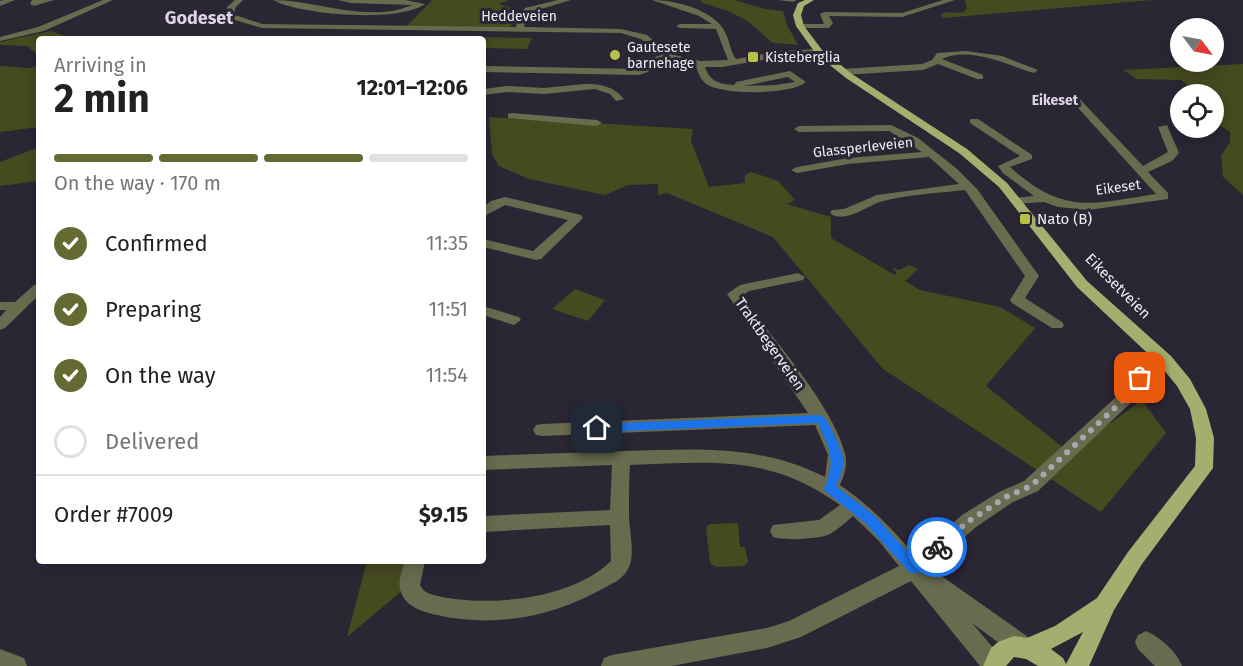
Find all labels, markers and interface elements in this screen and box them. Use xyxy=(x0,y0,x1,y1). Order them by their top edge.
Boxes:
district label: Godeset xyxy=(165,7,234,29)
street label: Heddeveien xyxy=(481,8,557,25)
north arrow xyxy=(1170,18,1224,72)
map controls xyxy=(1170,18,1224,138)
place label: Gautesete barnehage xyxy=(627,39,694,72)
marker: Gautesete barnehage xyxy=(608,48,622,62)
place label: Kisteberglia xyxy=(765,49,840,66)
marker: Kisteberglia xyxy=(746,50,760,64)
text: Arriving in xyxy=(54,53,147,77)
text: 12:01–12:06 xyxy=(357,74,468,101)
text: 2 min xyxy=(54,76,150,122)
button: locate xyxy=(1170,84,1224,138)
district label: Eikeset xyxy=(1032,92,1079,109)
street label: Glassperleveien xyxy=(812,134,914,161)
text: On the way · 170 m xyxy=(54,171,221,195)
street label: Eikeset xyxy=(1094,176,1143,199)
place label: Nato (B) xyxy=(1037,210,1092,228)
marker: Nato (B) xyxy=(1018,212,1032,226)
icon: check xyxy=(54,227,87,260)
text: Confirmed xyxy=(105,230,208,257)
text: 11:35 xyxy=(426,231,468,255)
street label: Eikesetveien xyxy=(1082,250,1154,322)
icon: check xyxy=(54,293,87,326)
street label: Traktbegerveien xyxy=(731,294,809,394)
text: Preparing xyxy=(105,296,201,323)
text: 11:51 xyxy=(428,297,468,321)
pin xyxy=(1114,352,1165,403)
icon: check xyxy=(54,359,87,392)
icon: bag xyxy=(1123,361,1156,394)
text: On the way xyxy=(105,362,216,389)
text: 11:54 xyxy=(425,363,468,387)
pin xyxy=(571,402,622,453)
icon: home xyxy=(580,411,613,444)
text: Delivered xyxy=(105,428,200,455)
text: Order #7009 xyxy=(54,501,173,528)
text: $9.15 xyxy=(419,501,468,528)
courier xyxy=(907,517,967,577)
icon: bike xyxy=(921,531,954,564)

